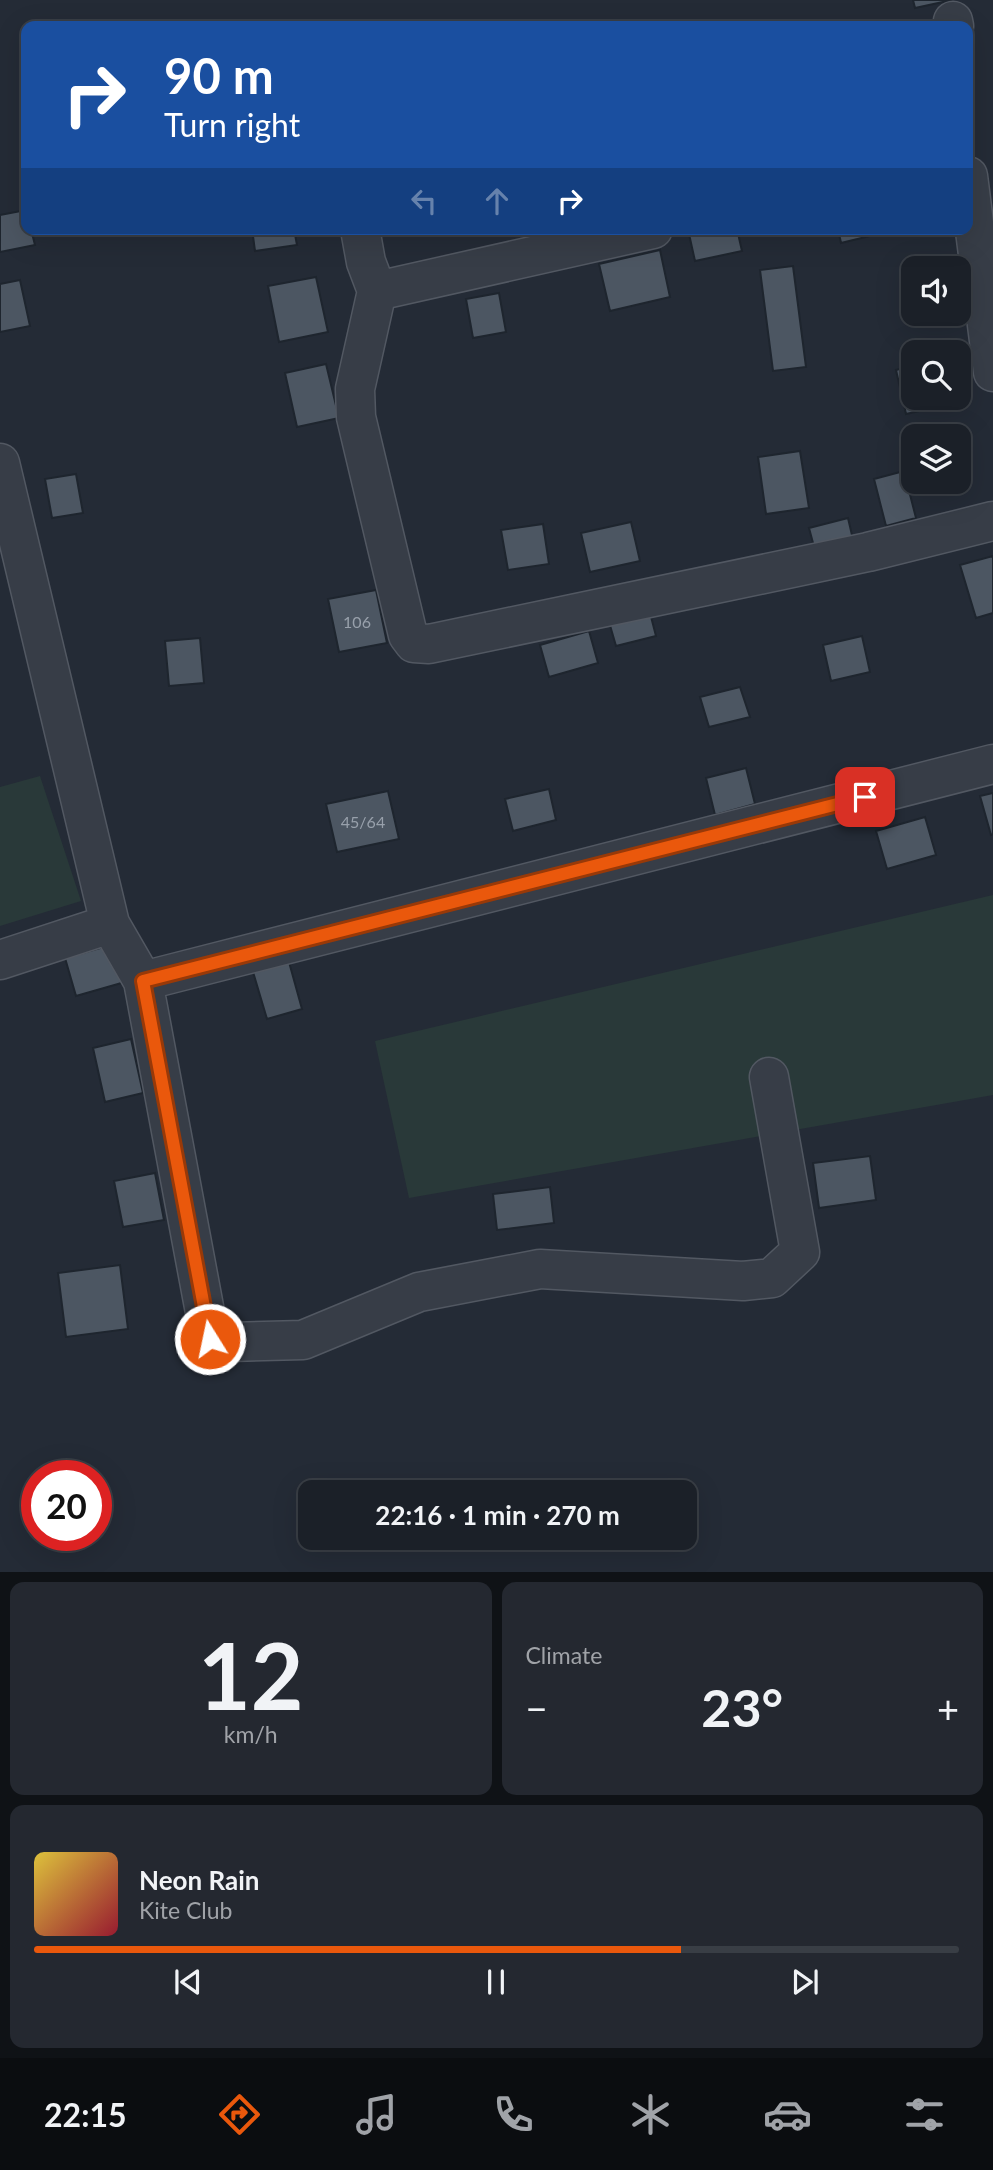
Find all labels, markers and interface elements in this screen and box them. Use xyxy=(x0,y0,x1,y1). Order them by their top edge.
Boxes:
text: 90 m xyxy=(164,46,274,104)
icon: right xyxy=(49,49,140,140)
text: Turn right xyxy=(164,105,300,144)
icon: left xyxy=(405,182,443,220)
icon: ahead xyxy=(478,182,516,220)
icon: right xyxy=(551,182,589,220)
map controls xyxy=(901,256,971,494)
button: sound xyxy=(901,256,971,326)
button: search xyxy=(901,340,971,410)
button: layers xyxy=(901,424,971,494)
house number: 106 xyxy=(343,612,371,631)
pin xyxy=(835,767,895,827)
icon: arrive xyxy=(846,778,884,816)
house number: 45/64 xyxy=(341,812,385,831)
position arrow xyxy=(173,1302,247,1376)
speed limit sign: 20 xyxy=(21,1460,112,1551)
text: 22:16 · 1 min · 270 m xyxy=(375,1499,620,1531)
text: 12 xyxy=(198,1620,304,1729)
text: Climate xyxy=(526,1641,602,1669)
text: 23° xyxy=(701,1676,783,1738)
text: − xyxy=(526,1685,548,1731)
text: + xyxy=(937,1685,959,1731)
text: km/h xyxy=(224,1720,278,1748)
text: Neon Rain xyxy=(139,1864,259,1896)
text: Kite Club xyxy=(139,1896,232,1924)
icon: previous xyxy=(169,1963,207,2001)
icon: pause xyxy=(477,1963,515,2001)
icon: next xyxy=(786,1963,824,2001)
icon: directions xyxy=(215,2090,264,2139)
icon: music xyxy=(352,2090,401,2139)
icon: phone xyxy=(489,2090,538,2139)
icon: climate xyxy=(626,2090,675,2139)
icon: car xyxy=(763,2090,812,2139)
icon: filters xyxy=(900,2090,949,2139)
text: 22:15 xyxy=(44,2095,127,2134)

